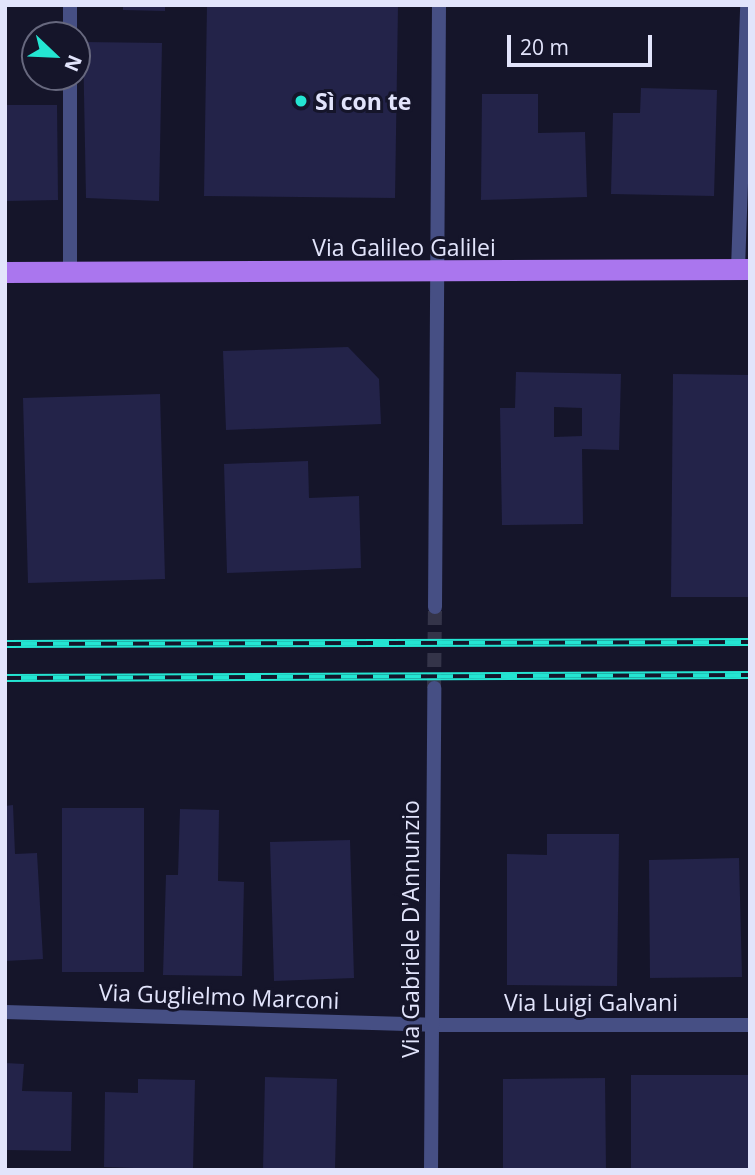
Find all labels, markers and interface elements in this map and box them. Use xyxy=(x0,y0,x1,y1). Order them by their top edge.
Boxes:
north arrow xyxy=(21,21,91,91)
scale bar xyxy=(510,21,655,65)
text: 20 m xyxy=(520,33,569,61)
text: N xyxy=(59,51,88,76)
place label: Sì con te xyxy=(315,87,411,115)
marker: Sì con te xyxy=(293,93,309,109)
street label: Via Galileo Galilei xyxy=(312,233,496,261)
street label: Via Gabriele D'Annunzio xyxy=(396,800,424,1058)
street label: Via Guglielmo Marconi xyxy=(98,978,340,1014)
street label: Via Luigi Galvani xyxy=(504,988,678,1016)

